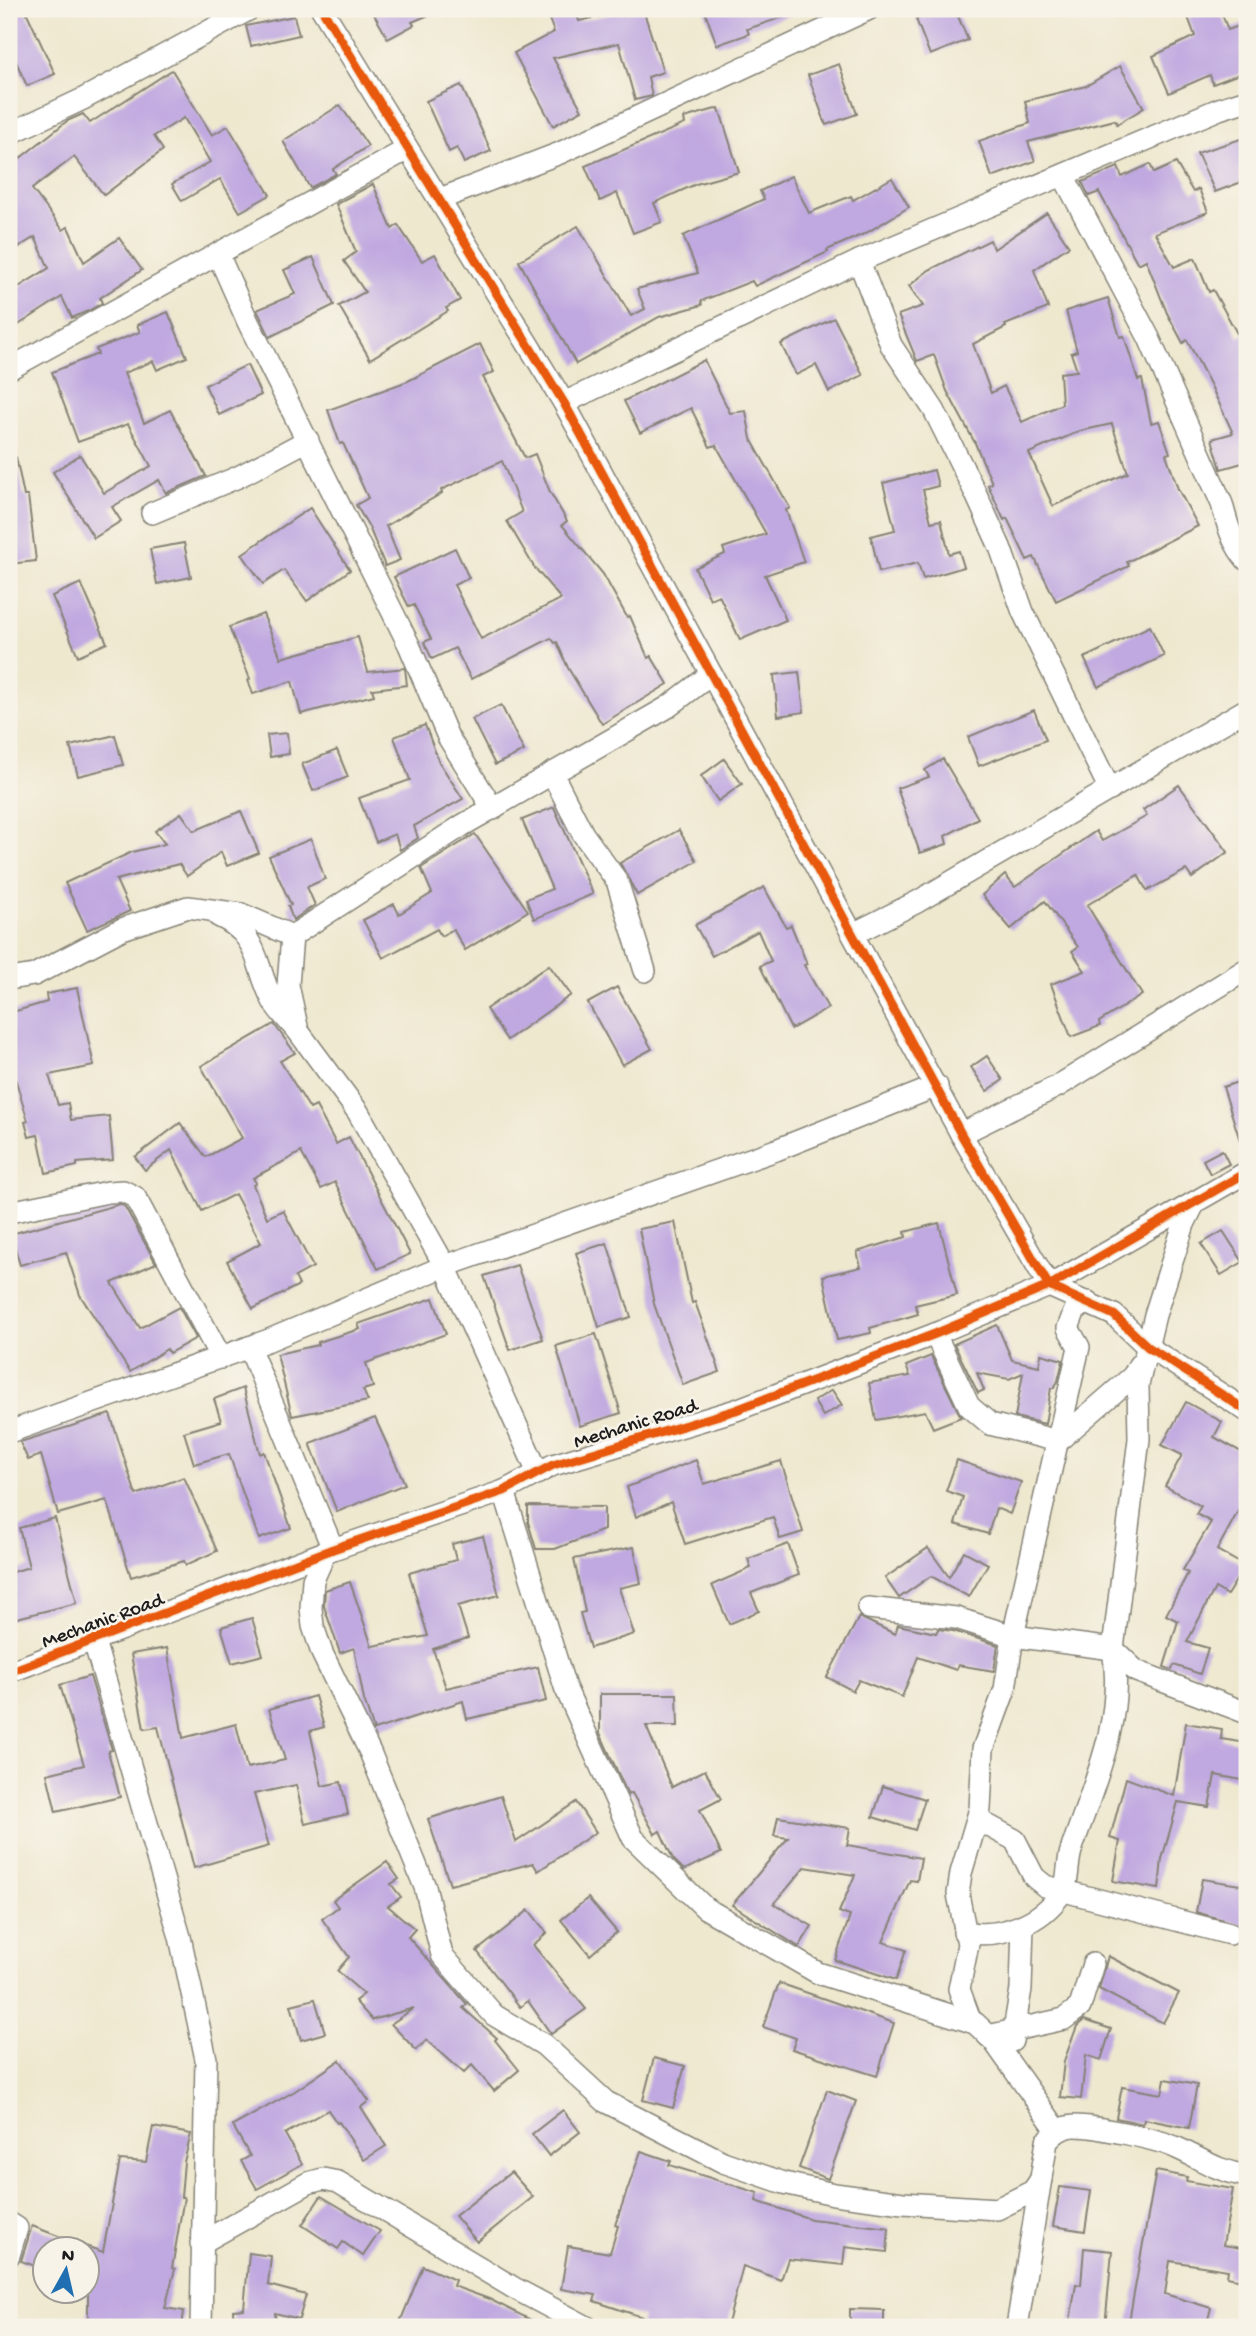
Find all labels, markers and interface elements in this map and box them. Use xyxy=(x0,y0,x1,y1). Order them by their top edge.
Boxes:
street label: Mechanic Road xyxy=(571,1394,702,1456)
street label: Mechanic Road xyxy=(39,1588,169,1656)
north arrow xyxy=(32,2234,102,2304)
text: N xyxy=(60,2244,76,2269)

